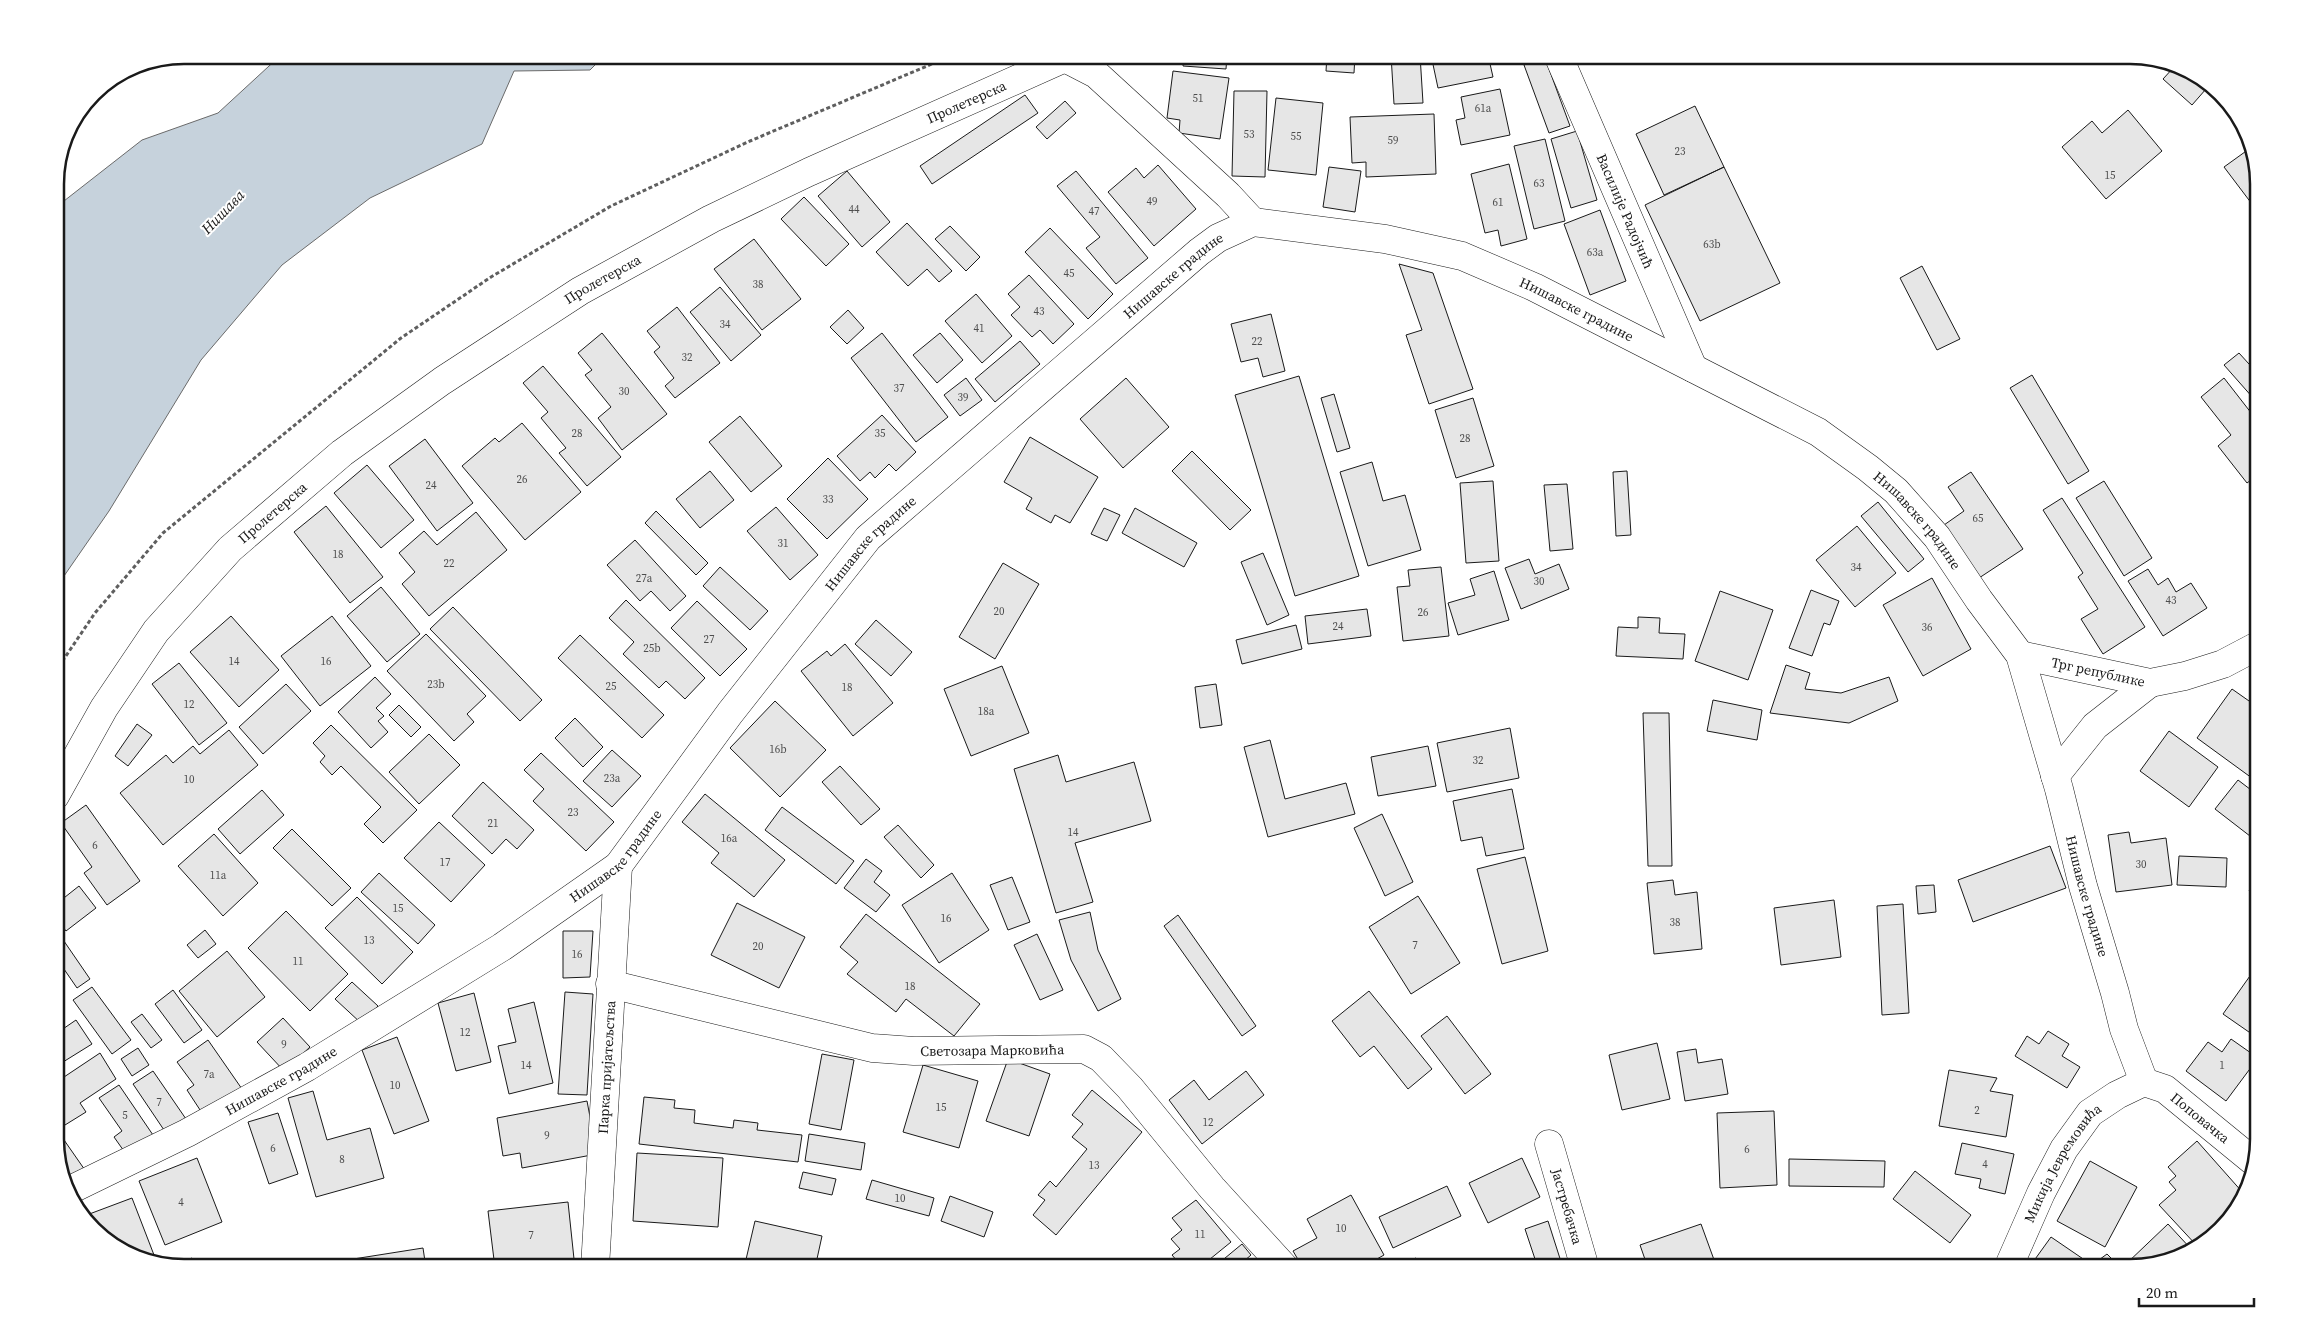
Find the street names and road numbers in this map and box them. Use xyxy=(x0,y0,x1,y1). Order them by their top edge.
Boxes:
street label: Пролетерска xyxy=(923,75,1010,128)
street label: Василије Радојчић xyxy=(1592,151,1659,272)
street label: Нишавске градине xyxy=(1119,227,1226,323)
street label: Пролетерска xyxy=(560,249,645,309)
street label: Нишавске градине xyxy=(1516,272,1637,346)
street label: Нишавске градине xyxy=(1869,466,1966,574)
street label: Пролетерска xyxy=(234,477,312,548)
street label: Нишавске градине xyxy=(820,491,920,595)
street label: Трг републике xyxy=(2050,652,2147,692)
street label: Нишавске градине xyxy=(565,805,666,907)
street label: Нишавске градине xyxy=(2061,833,2114,959)
street label: Парка пријатељства xyxy=(593,999,620,1135)
street label: Светозара Марковића xyxy=(920,1039,1065,1061)
street label: Нишавске градине xyxy=(221,1041,341,1120)
street label: Поповачка xyxy=(2166,1088,2235,1149)
street label: Микија Јевремовића xyxy=(2019,1098,2106,1226)
street label: Јастребачка xyxy=(1546,1165,1588,1248)

